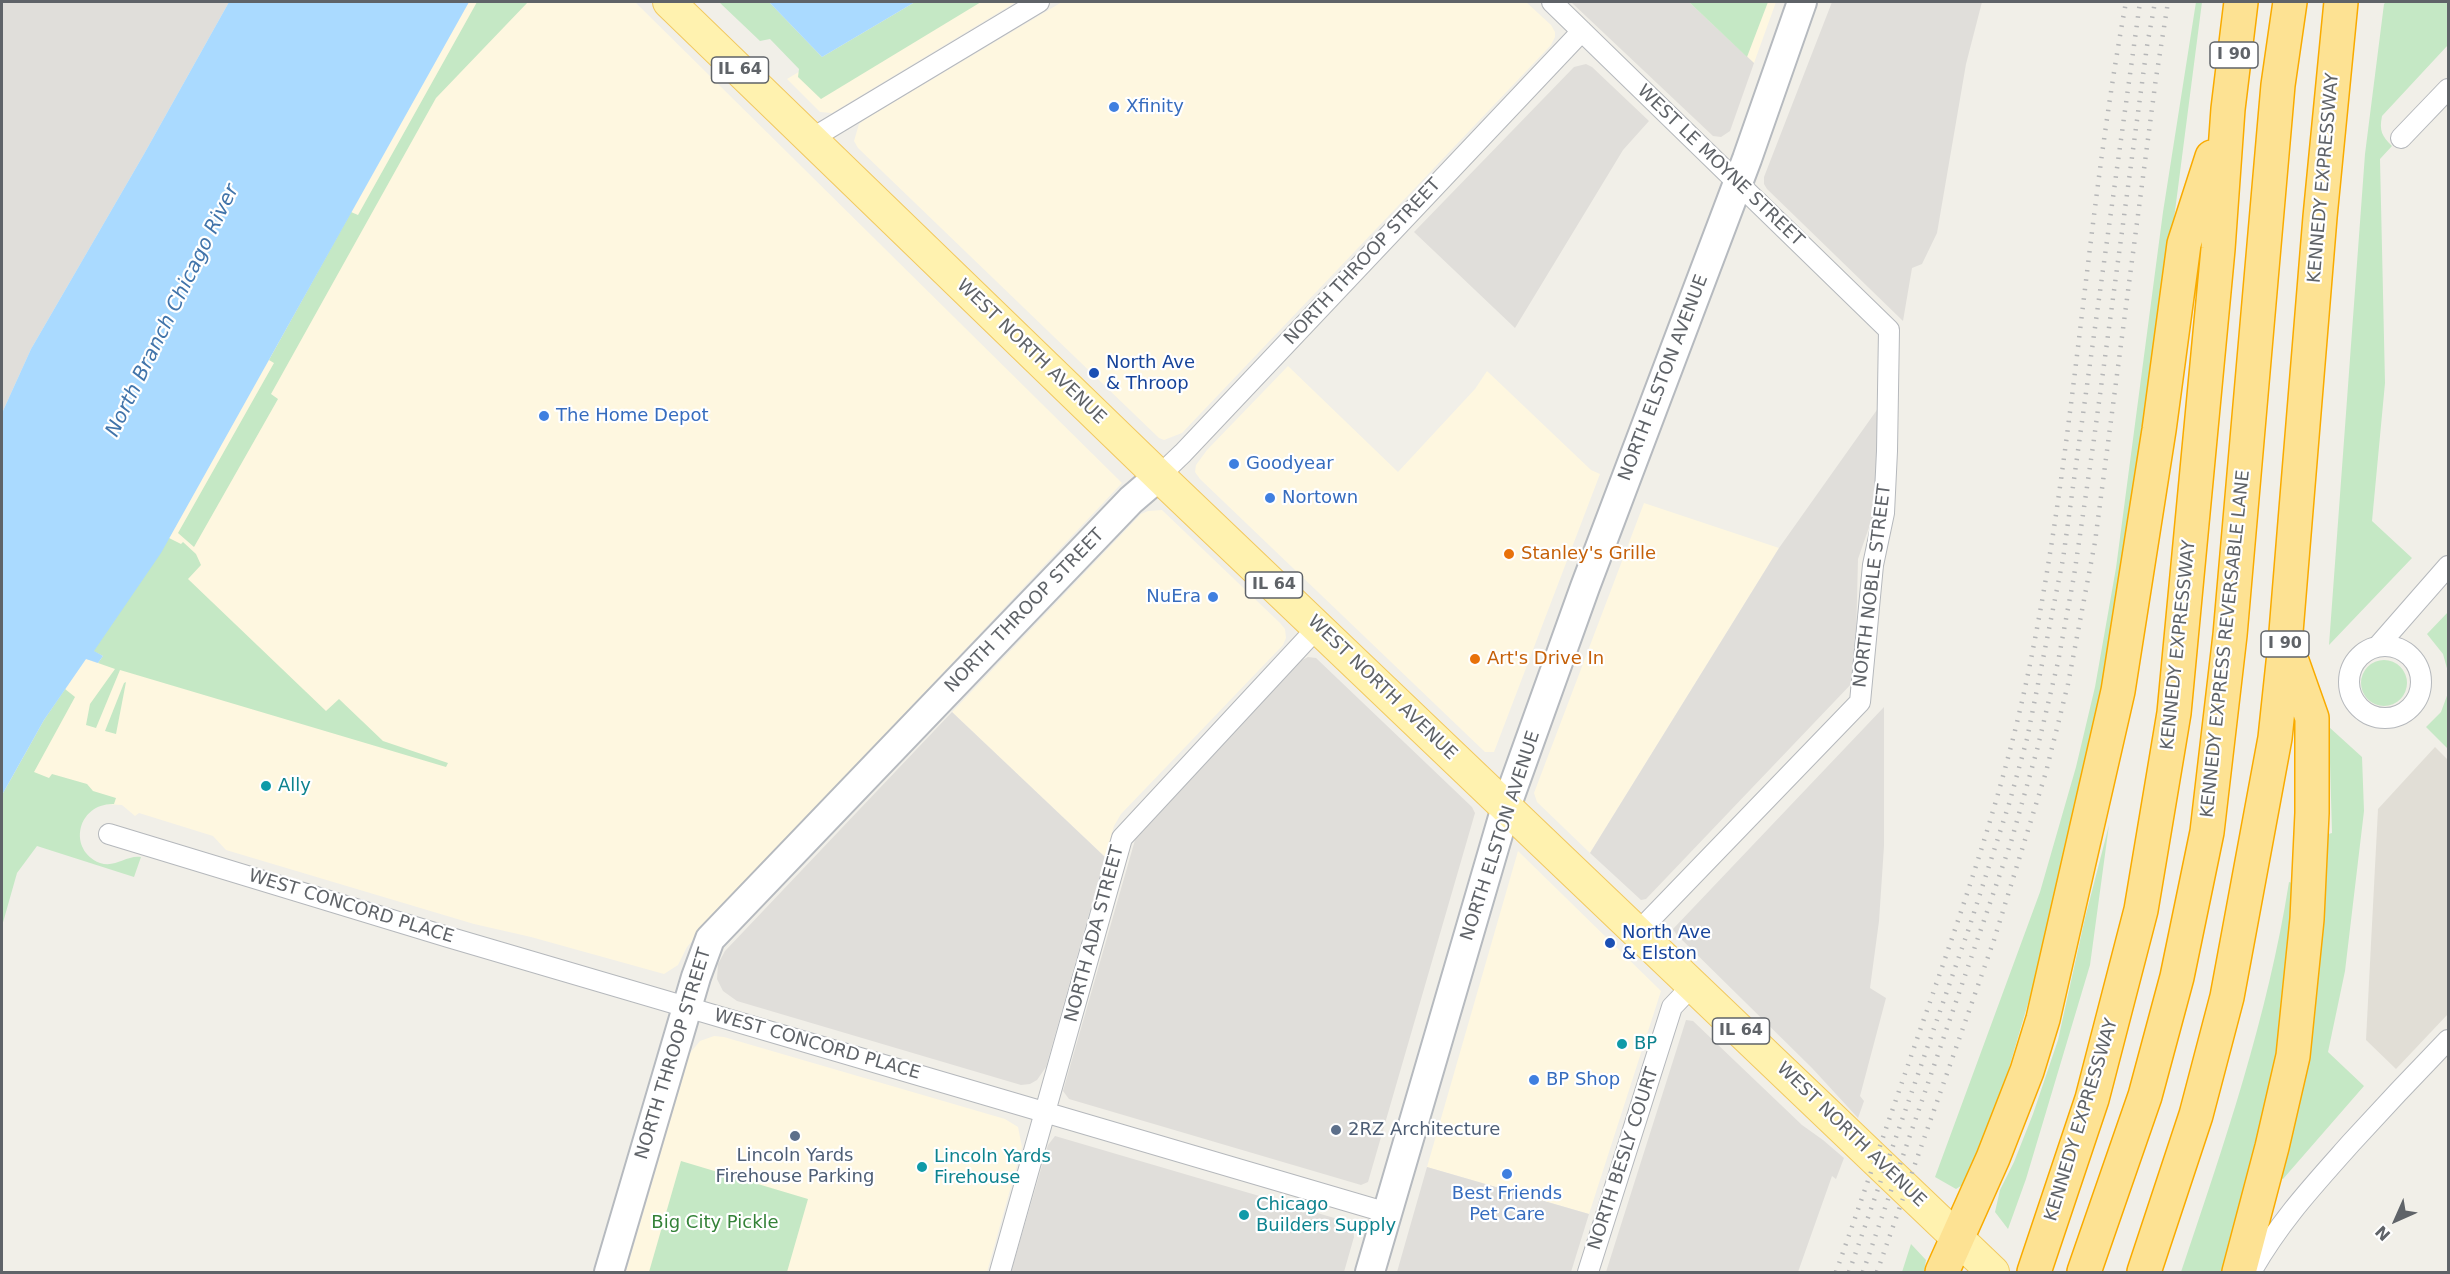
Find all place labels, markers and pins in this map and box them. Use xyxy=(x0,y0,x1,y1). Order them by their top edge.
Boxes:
place label: Xfinity xyxy=(1126,96,1184,118)
marker: Xfinity xyxy=(1107,100,1121,114)
place label: North Ave & Throop xyxy=(1106,352,1195,394)
marker: North Ave & Throop xyxy=(1087,366,1101,380)
place label: The Home Depot xyxy=(556,405,709,427)
marker: The Home Depot xyxy=(537,409,551,423)
place label: Goodyear xyxy=(1246,453,1334,475)
marker: Goodyear xyxy=(1227,457,1241,471)
place label: Nortown xyxy=(1282,487,1358,509)
marker: Nortown xyxy=(1263,491,1277,505)
place label: Stanley's Grille xyxy=(1521,543,1656,565)
marker: Stanley's Grille xyxy=(1502,547,1516,561)
place label: NuEra xyxy=(1146,586,1201,608)
marker: NuEra xyxy=(1206,590,1220,604)
place label: Art's Drive In xyxy=(1487,648,1604,670)
marker: Art's Drive In xyxy=(1468,652,1482,666)
place label: Ally xyxy=(278,775,311,797)
marker: Ally xyxy=(259,779,273,793)
place label: North Ave & Elston xyxy=(1622,922,1711,964)
marker: North Ave & Elston xyxy=(1603,936,1617,950)
place label: BP xyxy=(1634,1033,1657,1055)
marker: BP xyxy=(1615,1037,1629,1051)
place label: BP Shop xyxy=(1546,1069,1620,1091)
marker: BP Shop xyxy=(1527,1073,1541,1087)
place label: 2RZ Architecture xyxy=(1348,1119,1500,1141)
marker: 2RZ Architecture xyxy=(1329,1123,1343,1137)
marker: Lincoln Yards Firehouse Parking xyxy=(788,1129,802,1143)
place label: Lincoln Yards Firehouse Parking xyxy=(716,1145,874,1188)
place label: Lincoln Yards Firehouse xyxy=(934,1146,1051,1188)
marker: Lincoln Yards Firehouse xyxy=(915,1160,929,1174)
marker: Best Friends Pet Care xyxy=(1500,1167,1514,1181)
place label: Best Friends Pet Care xyxy=(1452,1183,1562,1226)
place label: Chicago Builders Supply xyxy=(1256,1194,1396,1236)
marker: Chicago Builders Supply xyxy=(1237,1208,1251,1222)

